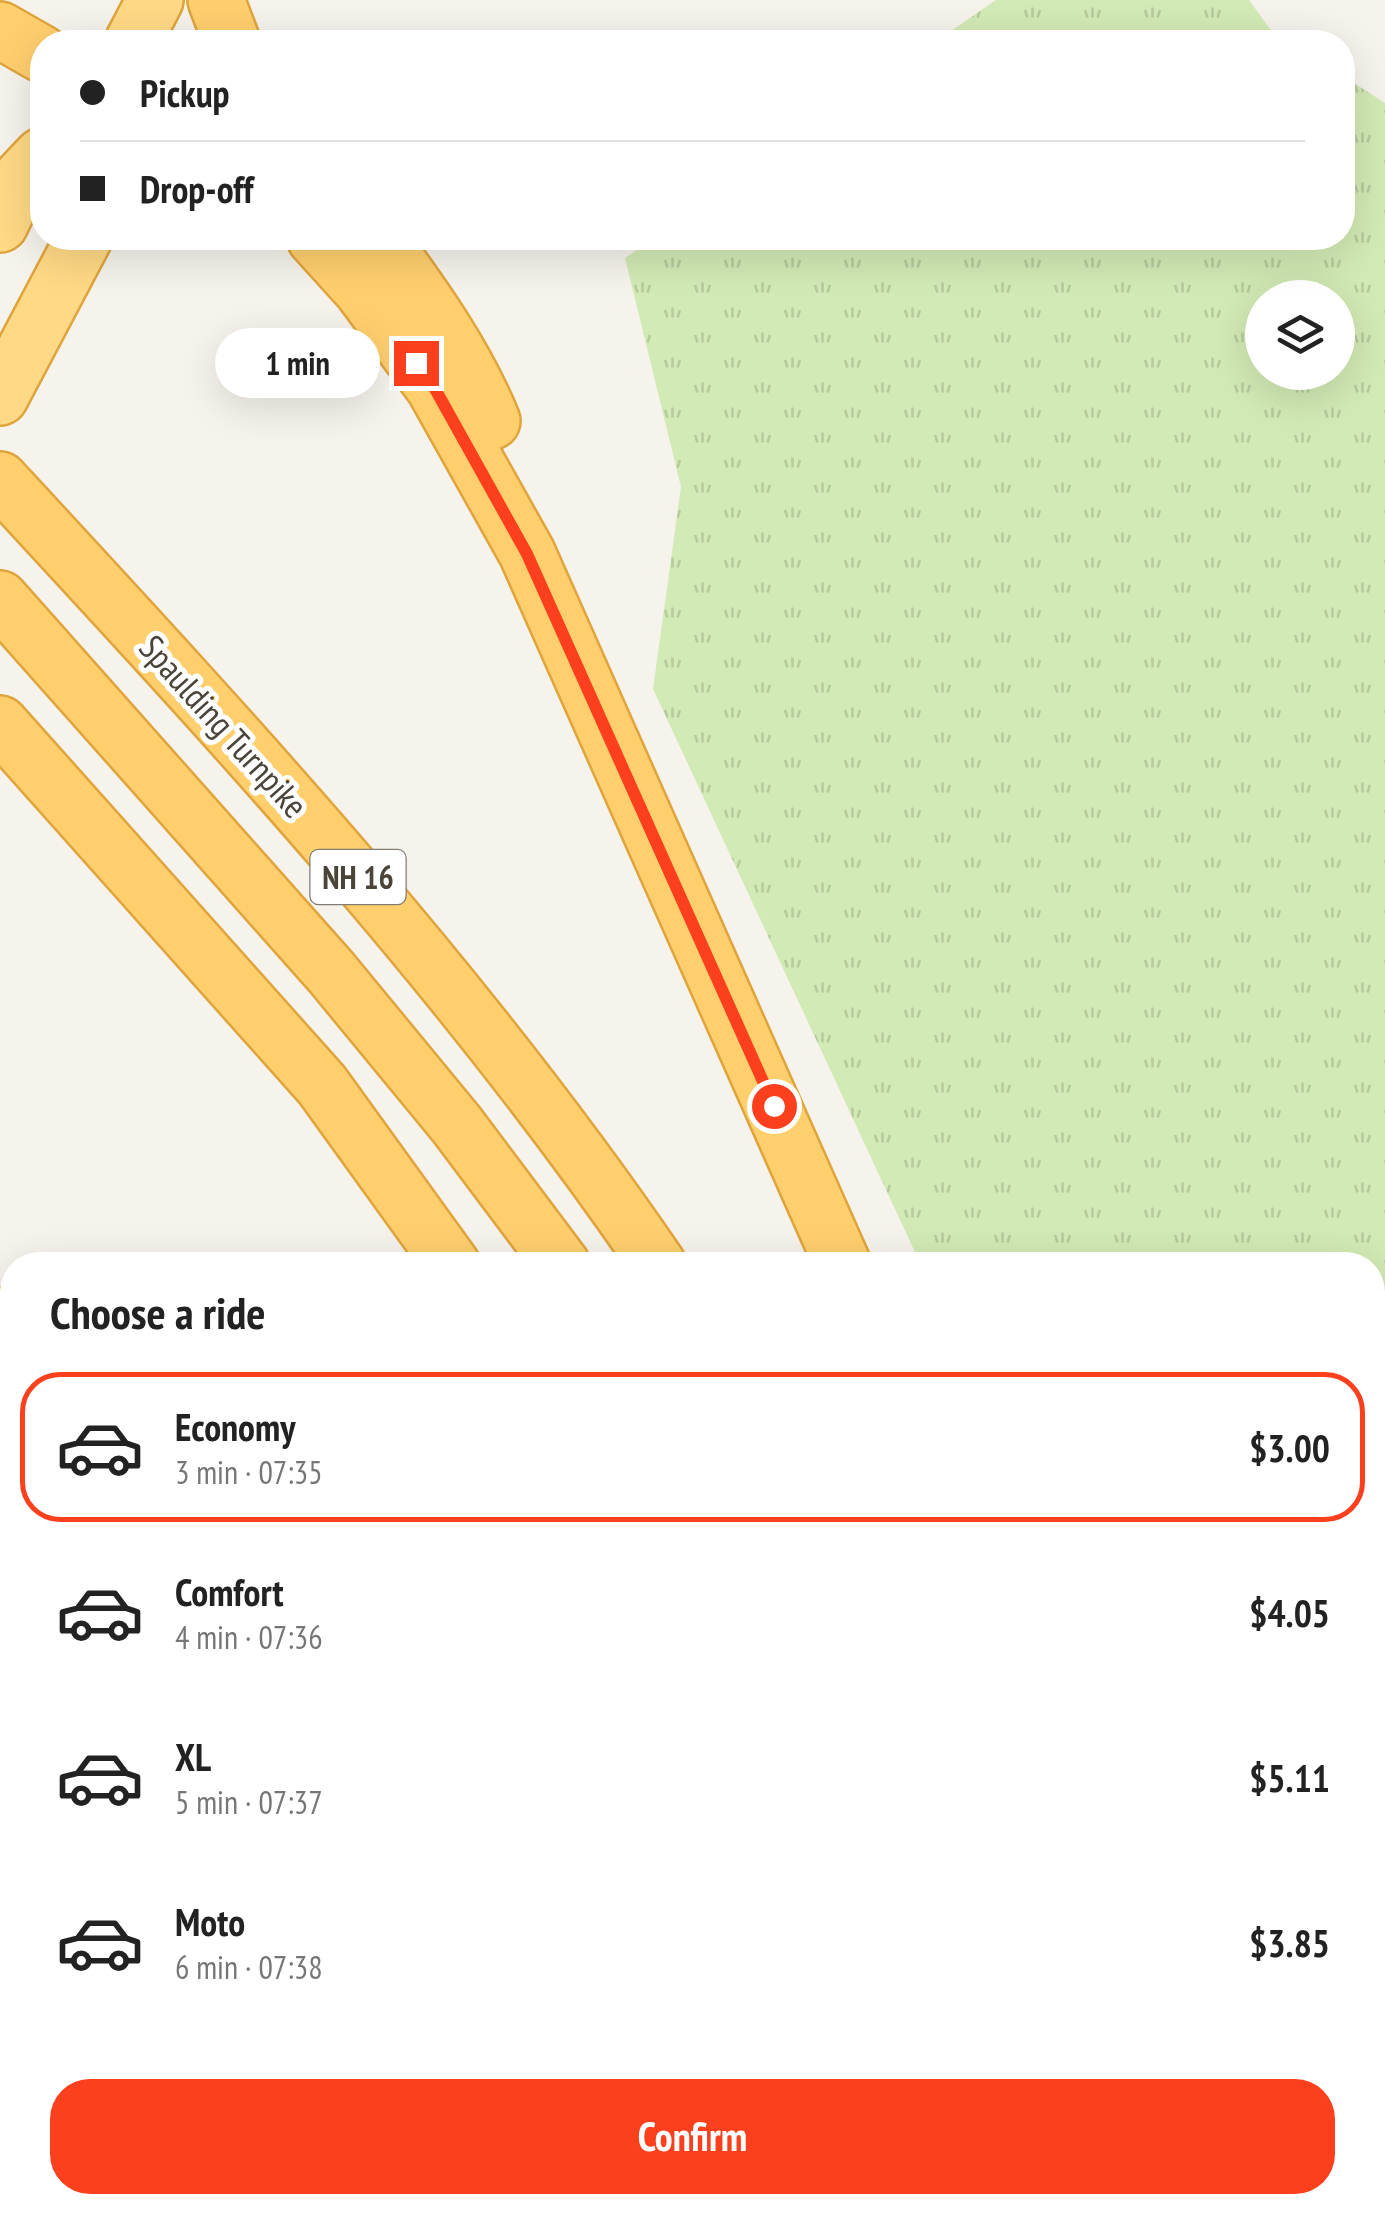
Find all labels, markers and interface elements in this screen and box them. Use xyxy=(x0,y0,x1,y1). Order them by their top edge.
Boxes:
text: Pickup xyxy=(140,68,230,117)
text: Drop-off xyxy=(140,164,254,213)
map controls xyxy=(1245,280,1355,390)
button: layers xyxy=(1245,280,1355,390)
callout: 1 min xyxy=(216,328,381,398)
route end xyxy=(394,341,439,386)
text: 1 min xyxy=(265,342,330,384)
street label: Spaulding Turnpike xyxy=(130,625,318,827)
road number: NH 16 xyxy=(310,850,406,904)
route start xyxy=(752,1084,797,1129)
text: Choose a ride xyxy=(50,1283,265,1341)
icon: car xyxy=(55,1402,145,1492)
text: Economy xyxy=(175,1402,295,1451)
text: $3.00 xyxy=(1249,1423,1330,1472)
text: 3 min · 07:35 xyxy=(175,1451,323,1493)
icon: car xyxy=(55,1567,145,1657)
text: Comfort xyxy=(175,1567,284,1616)
text: $4.05 xyxy=(1249,1588,1330,1637)
text: 4 min · 07:36 xyxy=(175,1616,323,1658)
icon: car xyxy=(55,1732,145,1822)
text: XL xyxy=(175,1732,211,1781)
text: $5.11 xyxy=(1249,1753,1330,1802)
text: 5 min · 07:37 xyxy=(175,1781,323,1823)
icon: car xyxy=(55,1897,145,1987)
text: Moto xyxy=(175,1897,245,1946)
text: $3.85 xyxy=(1249,1918,1330,1967)
text: 6 min · 07:38 xyxy=(175,1946,323,1988)
button: Confirm xyxy=(50,2079,1335,2194)

